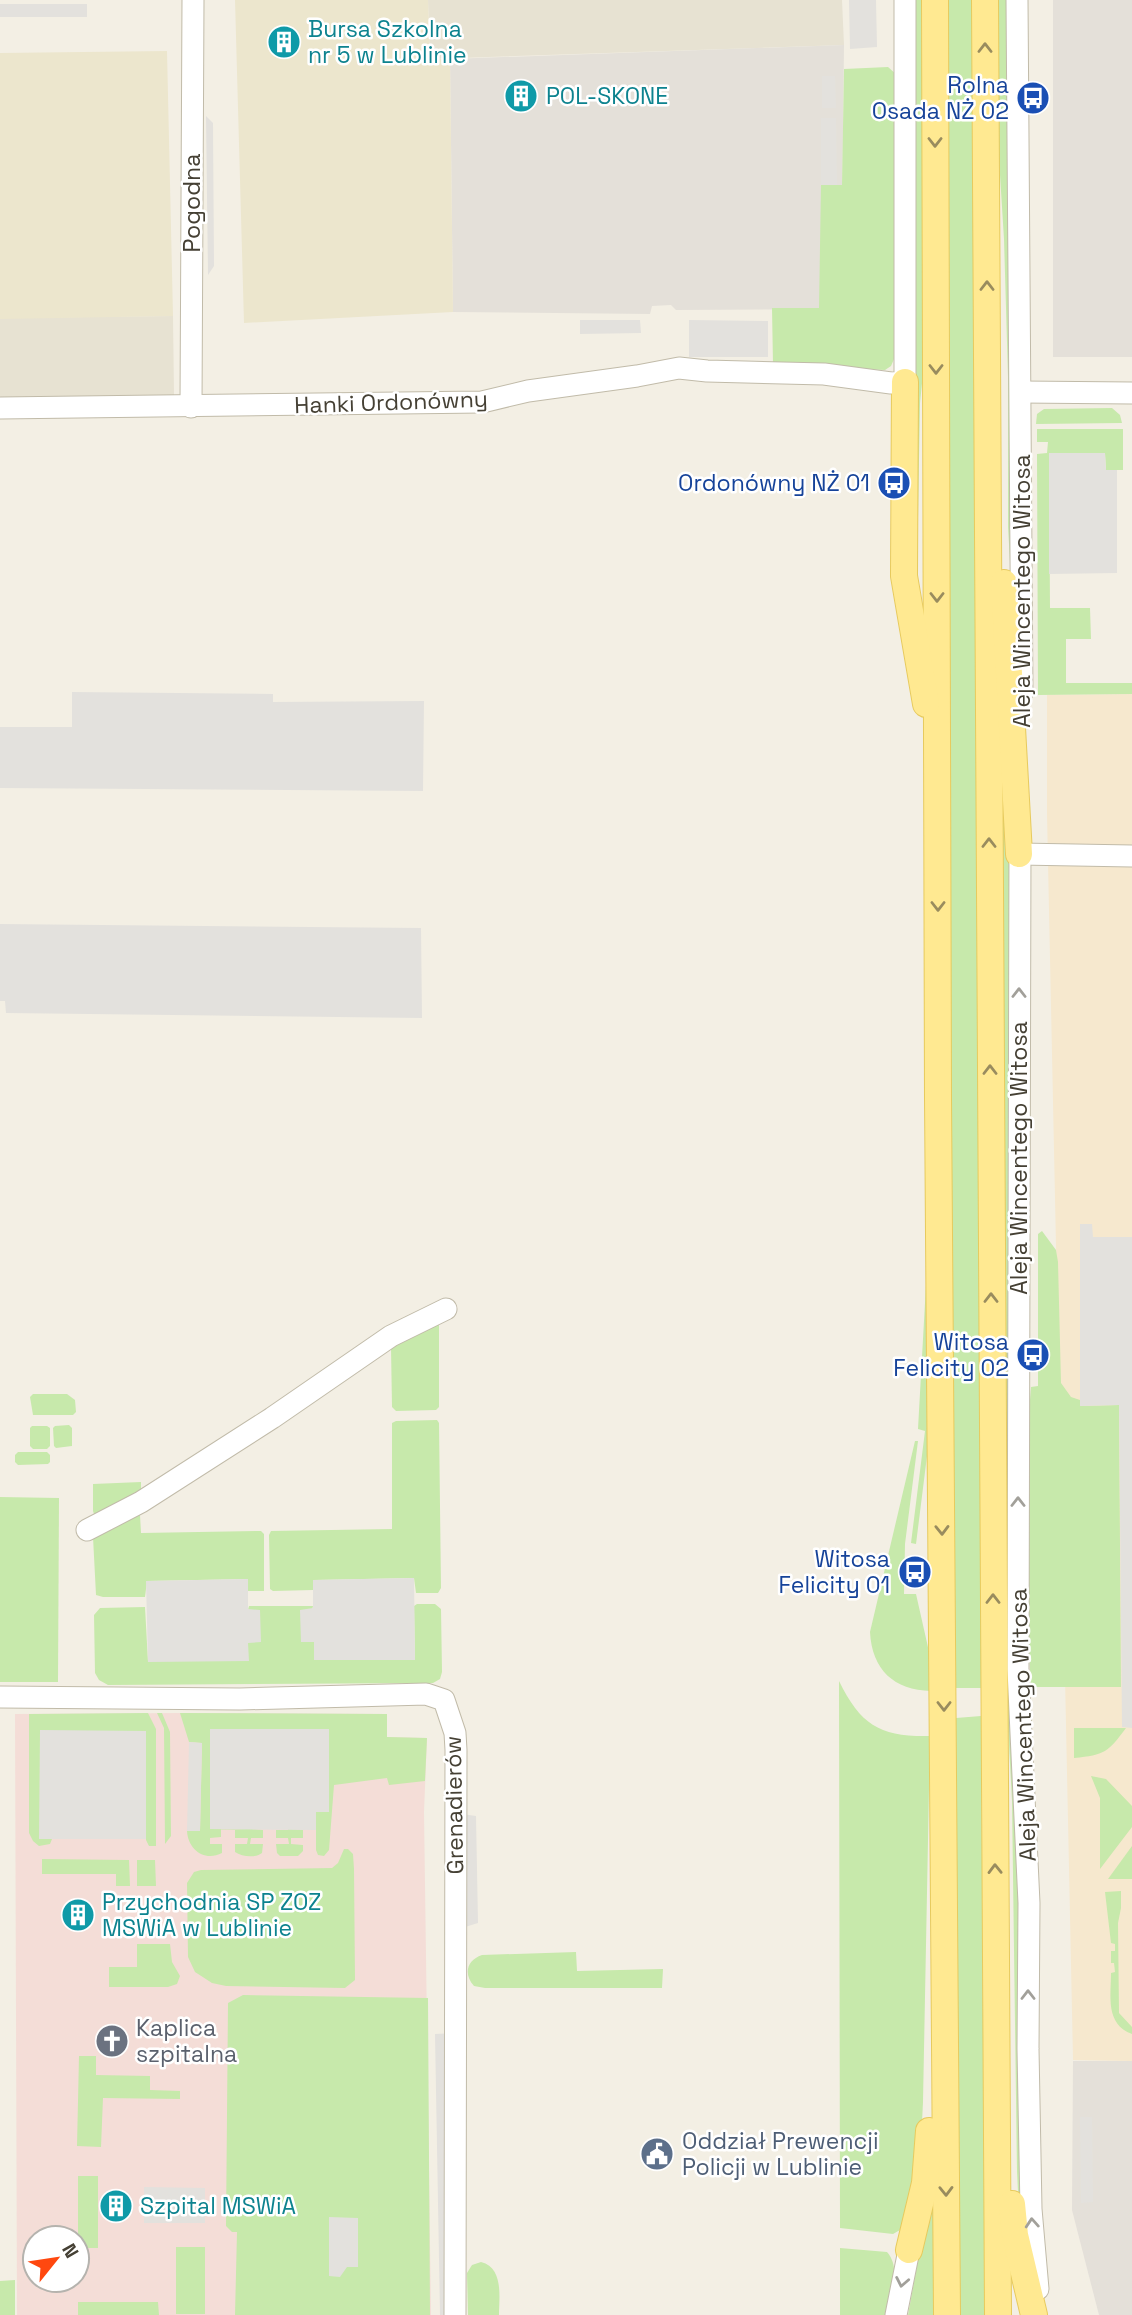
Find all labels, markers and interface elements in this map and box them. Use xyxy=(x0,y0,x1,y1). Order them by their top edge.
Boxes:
place label: Bursa Szkolna nr 5 w Lublinie xyxy=(308,14,467,70)
building icon: Bursa Szkolna nr 5 w Lublinie xyxy=(265,23,303,61)
one-way arrow xyxy=(977,42,993,53)
place label: Rolna Osada NŻ 02 xyxy=(872,70,1009,126)
building icon: POL-SKONE xyxy=(502,77,540,115)
bus stop icon: Rolna Osada NŻ 02 xyxy=(1014,79,1052,117)
place label: POL-SKONE xyxy=(546,81,668,111)
one-way arrow xyxy=(927,137,943,147)
street label: Pogodna xyxy=(177,154,207,252)
one-way arrow xyxy=(979,281,994,292)
one-way arrow xyxy=(928,364,944,375)
street label: Hanki Ordonówny xyxy=(294,384,488,420)
street label: Aleja Wincentego Witosa xyxy=(1007,454,1037,728)
bus stop icon: Ordonówny NŻ 01 xyxy=(875,464,913,502)
place label: Ordonówny NŻ 01 xyxy=(678,468,870,498)
one-way arrow xyxy=(929,592,945,602)
one-way arrow xyxy=(981,837,997,848)
one-way arrow xyxy=(930,902,946,912)
one-way arrow xyxy=(1011,987,1027,997)
street label: Aleja Wincentego Witosa xyxy=(1004,1021,1034,1295)
one-way arrow xyxy=(982,1065,998,1075)
one-way arrow xyxy=(983,1292,999,1303)
place label: Witosa Felicity 02 xyxy=(893,1327,1009,1383)
bus stop icon: Witosa Felicity 02 xyxy=(1014,1336,1052,1374)
one-way arrow xyxy=(1010,1497,1026,1507)
one-way arrow xyxy=(934,1525,950,1536)
place label: Witosa Felicity 01 xyxy=(779,1544,890,1600)
bus stop icon: Witosa Felicity 01 xyxy=(896,1553,934,1591)
street label: Aleja Wincentego Witosa xyxy=(1003,1588,1043,1862)
one-way arrow xyxy=(985,1593,1000,1604)
one-way arrow xyxy=(936,1700,951,1711)
street label: Grenadierów xyxy=(438,1735,470,1875)
one-way arrow xyxy=(987,1863,1003,1874)
place label: Przychodnia SP ZOZ MSWiA w Lublinie xyxy=(102,1887,321,1943)
building icon: Przychodnia SP ZOZ MSWiA w Lublinie xyxy=(59,1896,97,1934)
one-way arrow xyxy=(1020,1990,1036,2000)
place label: Kaplica szpitalna xyxy=(136,2013,237,2069)
church icon: Kaplica szpitalna xyxy=(93,2022,131,2060)
place label: Oddział Prewencji Policji w Lublinie xyxy=(682,2126,879,2182)
public building icon: Oddział Prewencji Policji w Lublinie xyxy=(638,2135,676,2173)
one-way arrow xyxy=(938,2185,953,2196)
building icon: Szpital MSWiA xyxy=(97,2187,135,2225)
place label: Szpital MSWiA xyxy=(140,2191,296,2221)
one-way arrow xyxy=(1025,2217,1040,2228)
north arrow xyxy=(21,2224,91,2294)
text: N xyxy=(56,2239,84,2263)
one-way arrow xyxy=(896,2276,911,2288)

